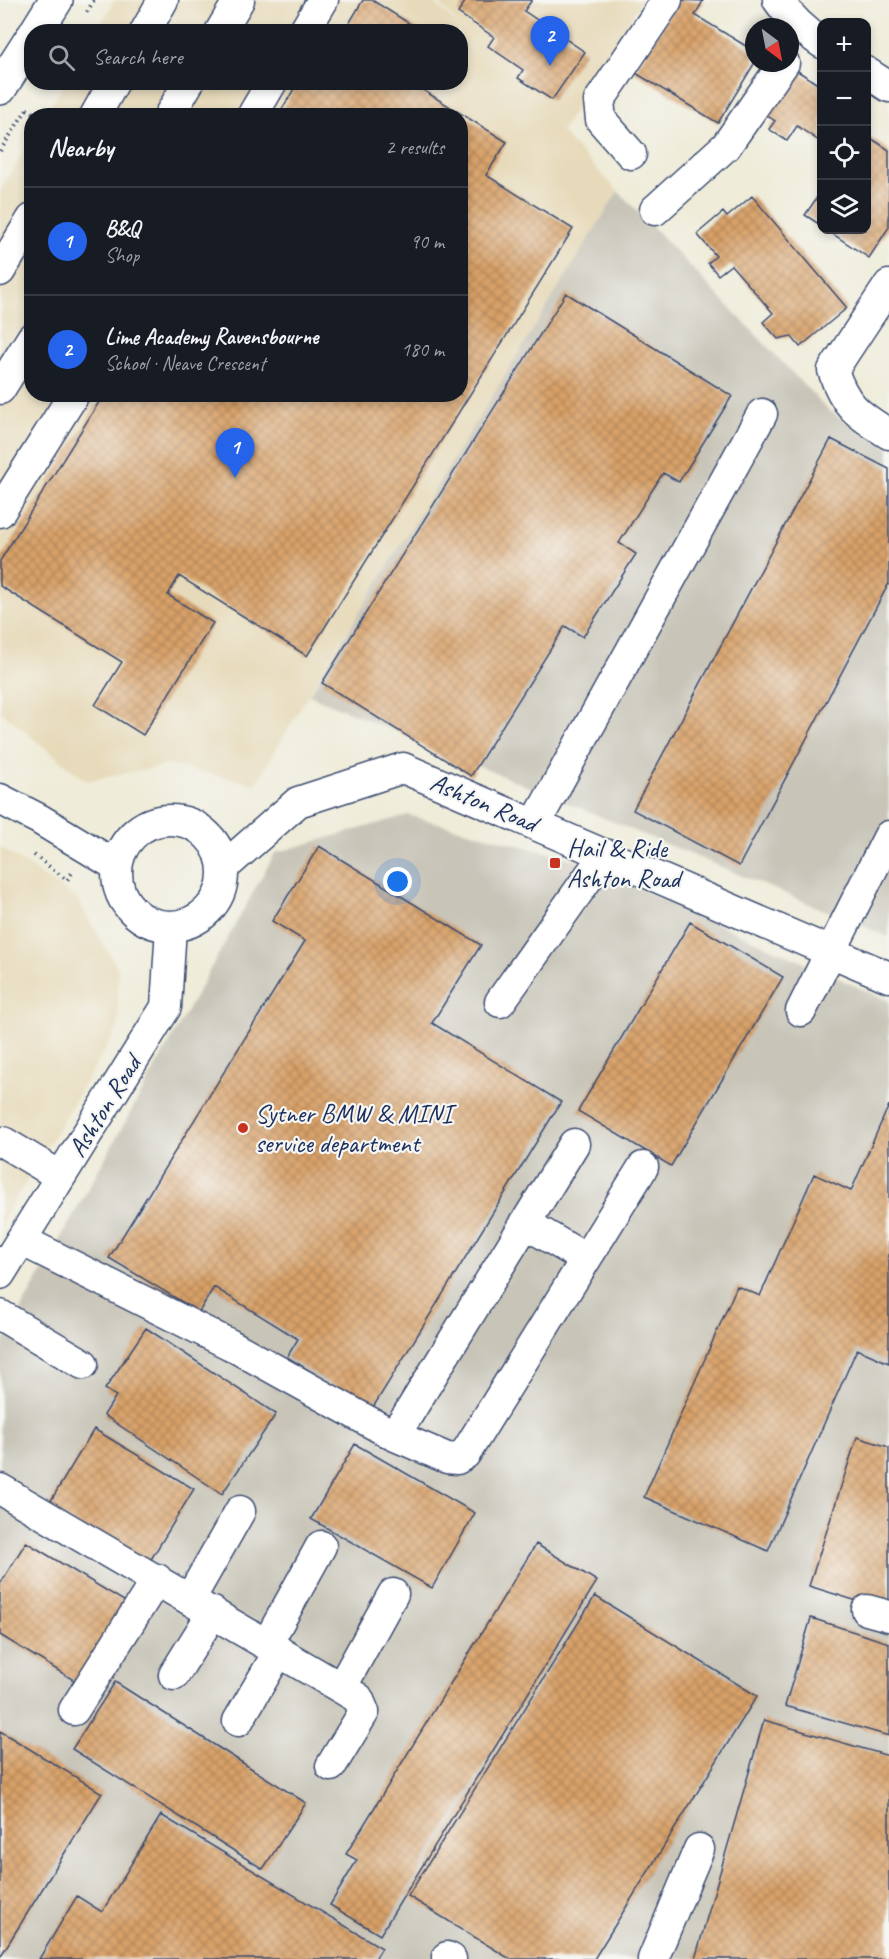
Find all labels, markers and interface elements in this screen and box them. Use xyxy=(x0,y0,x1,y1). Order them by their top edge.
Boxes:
pin: 2 xyxy=(530,16,570,66)
north arrow xyxy=(745,18,799,72)
map controls xyxy=(817,18,871,234)
button: + xyxy=(817,18,871,72)
search box xyxy=(24,24,468,90)
icon: search xyxy=(45,41,78,74)
text: Search here xyxy=(93,43,183,71)
button: − xyxy=(817,72,871,126)
button: locate xyxy=(817,126,871,180)
text: Nearby xyxy=(48,131,113,164)
text: 2 results xyxy=(385,135,444,160)
button: layers xyxy=(817,180,871,234)
text: B&Q xyxy=(105,215,140,243)
text: 1 xyxy=(63,229,72,254)
text: 90 m xyxy=(410,229,444,254)
text: Shop xyxy=(105,243,139,268)
text: Lime Academy Ravensbourne xyxy=(105,323,318,351)
text: 2 xyxy=(63,337,72,362)
text: 180 m xyxy=(401,337,444,362)
text: School · Neave Crescent xyxy=(105,351,265,376)
pin: 1 xyxy=(216,428,254,478)
street label: Ashton Road xyxy=(425,765,546,841)
place label: Hail & Ride Ashton Road xyxy=(567,832,684,895)
marker: Hail & Ride Ashton Road xyxy=(548,856,562,870)
your location xyxy=(383,867,412,896)
street label: Ashton Road xyxy=(60,1046,150,1163)
place label: Sytner BMW & MINI service department xyxy=(255,1097,458,1160)
marker: Sytner BMW & MINI service department xyxy=(236,1121,250,1135)

